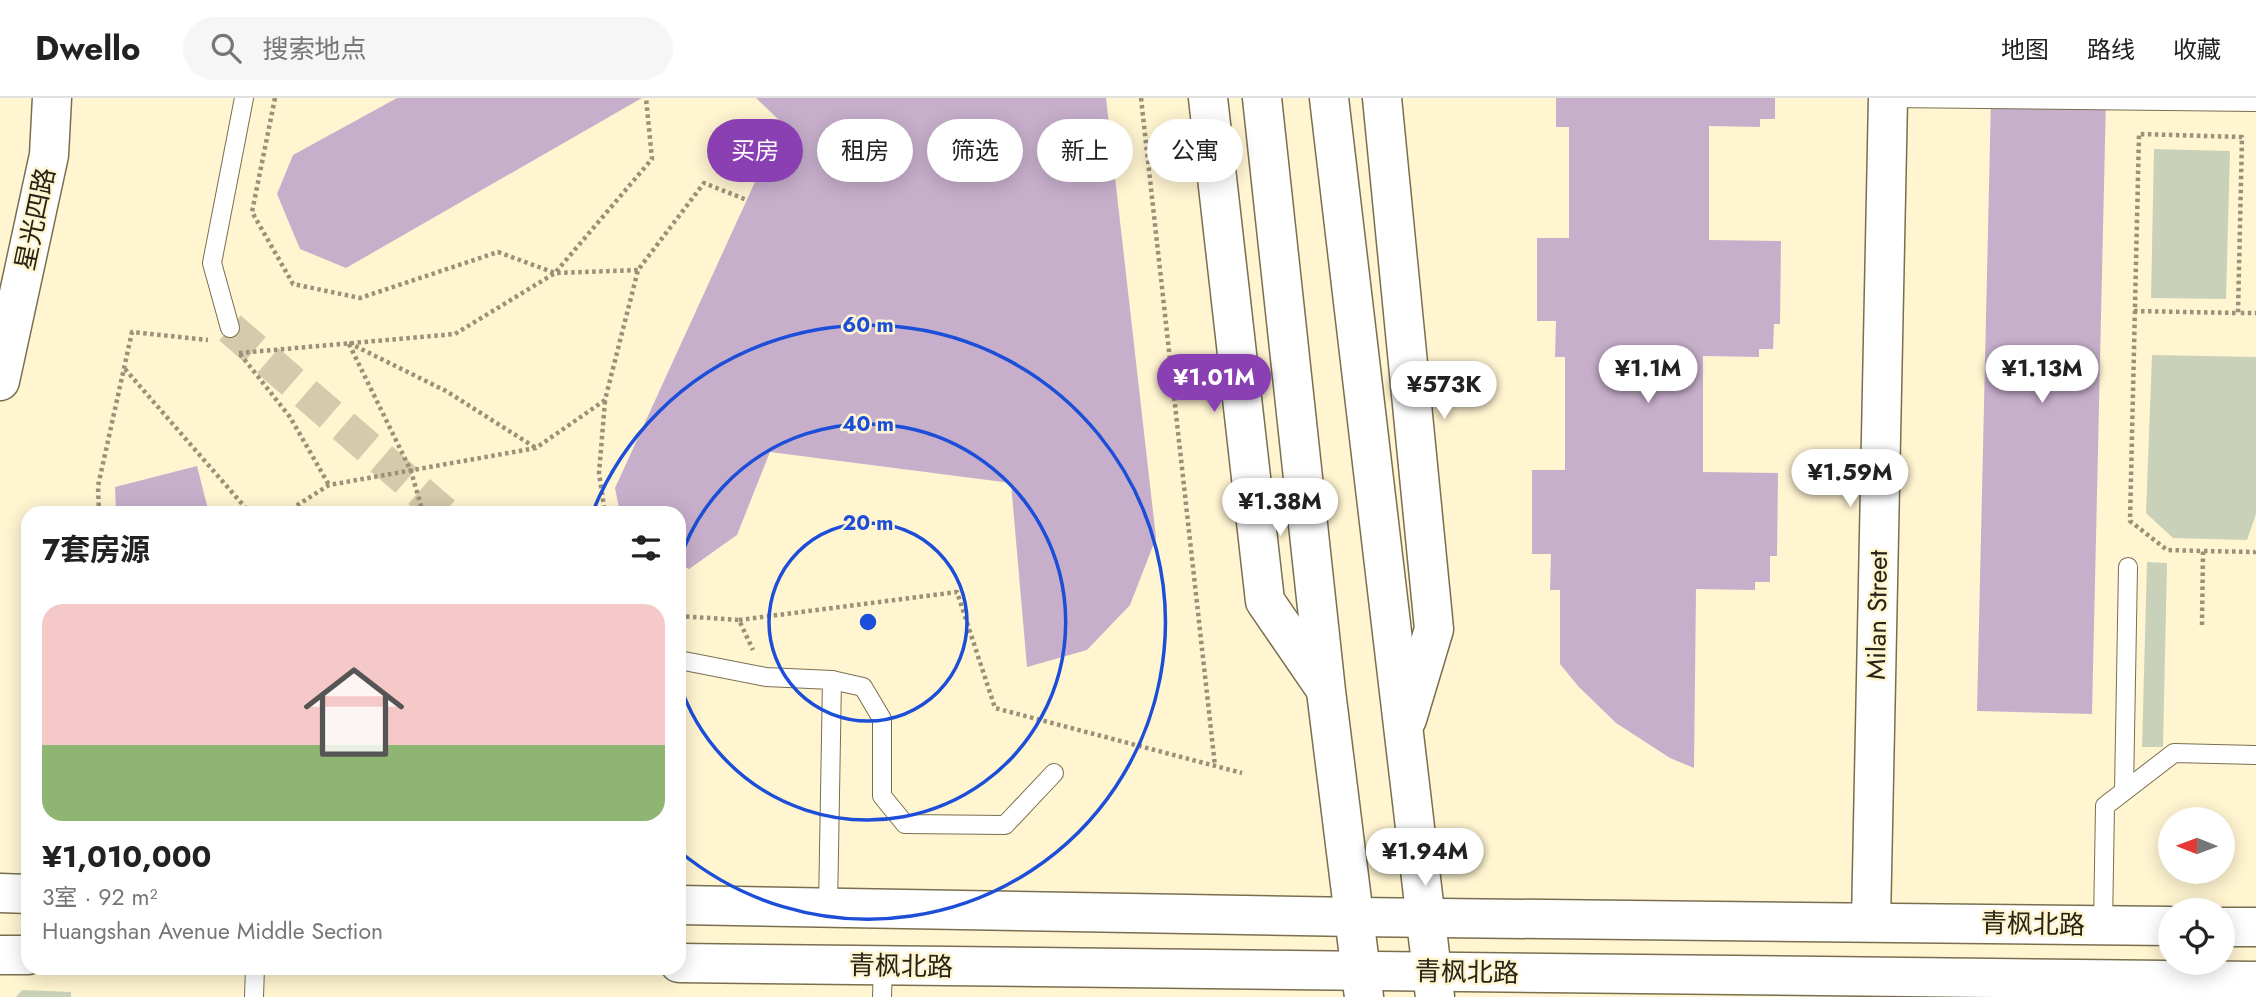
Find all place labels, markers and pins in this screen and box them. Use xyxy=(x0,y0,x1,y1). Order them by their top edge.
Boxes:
pin: ¥1.1M xyxy=(1599,345,1697,405)
pin: ¥1.13M xyxy=(1985,345,2099,405)
pin: ¥1.01M xyxy=(1157,354,1271,414)
pin: ¥573K xyxy=(1395,362,1493,421)
pin: ¥1.59M xyxy=(1793,450,1907,509)
pin: ¥1.38M xyxy=(1223,478,1337,538)
centre of rings xyxy=(856,610,880,634)
pin: ¥1.94M xyxy=(1368,828,1482,888)

